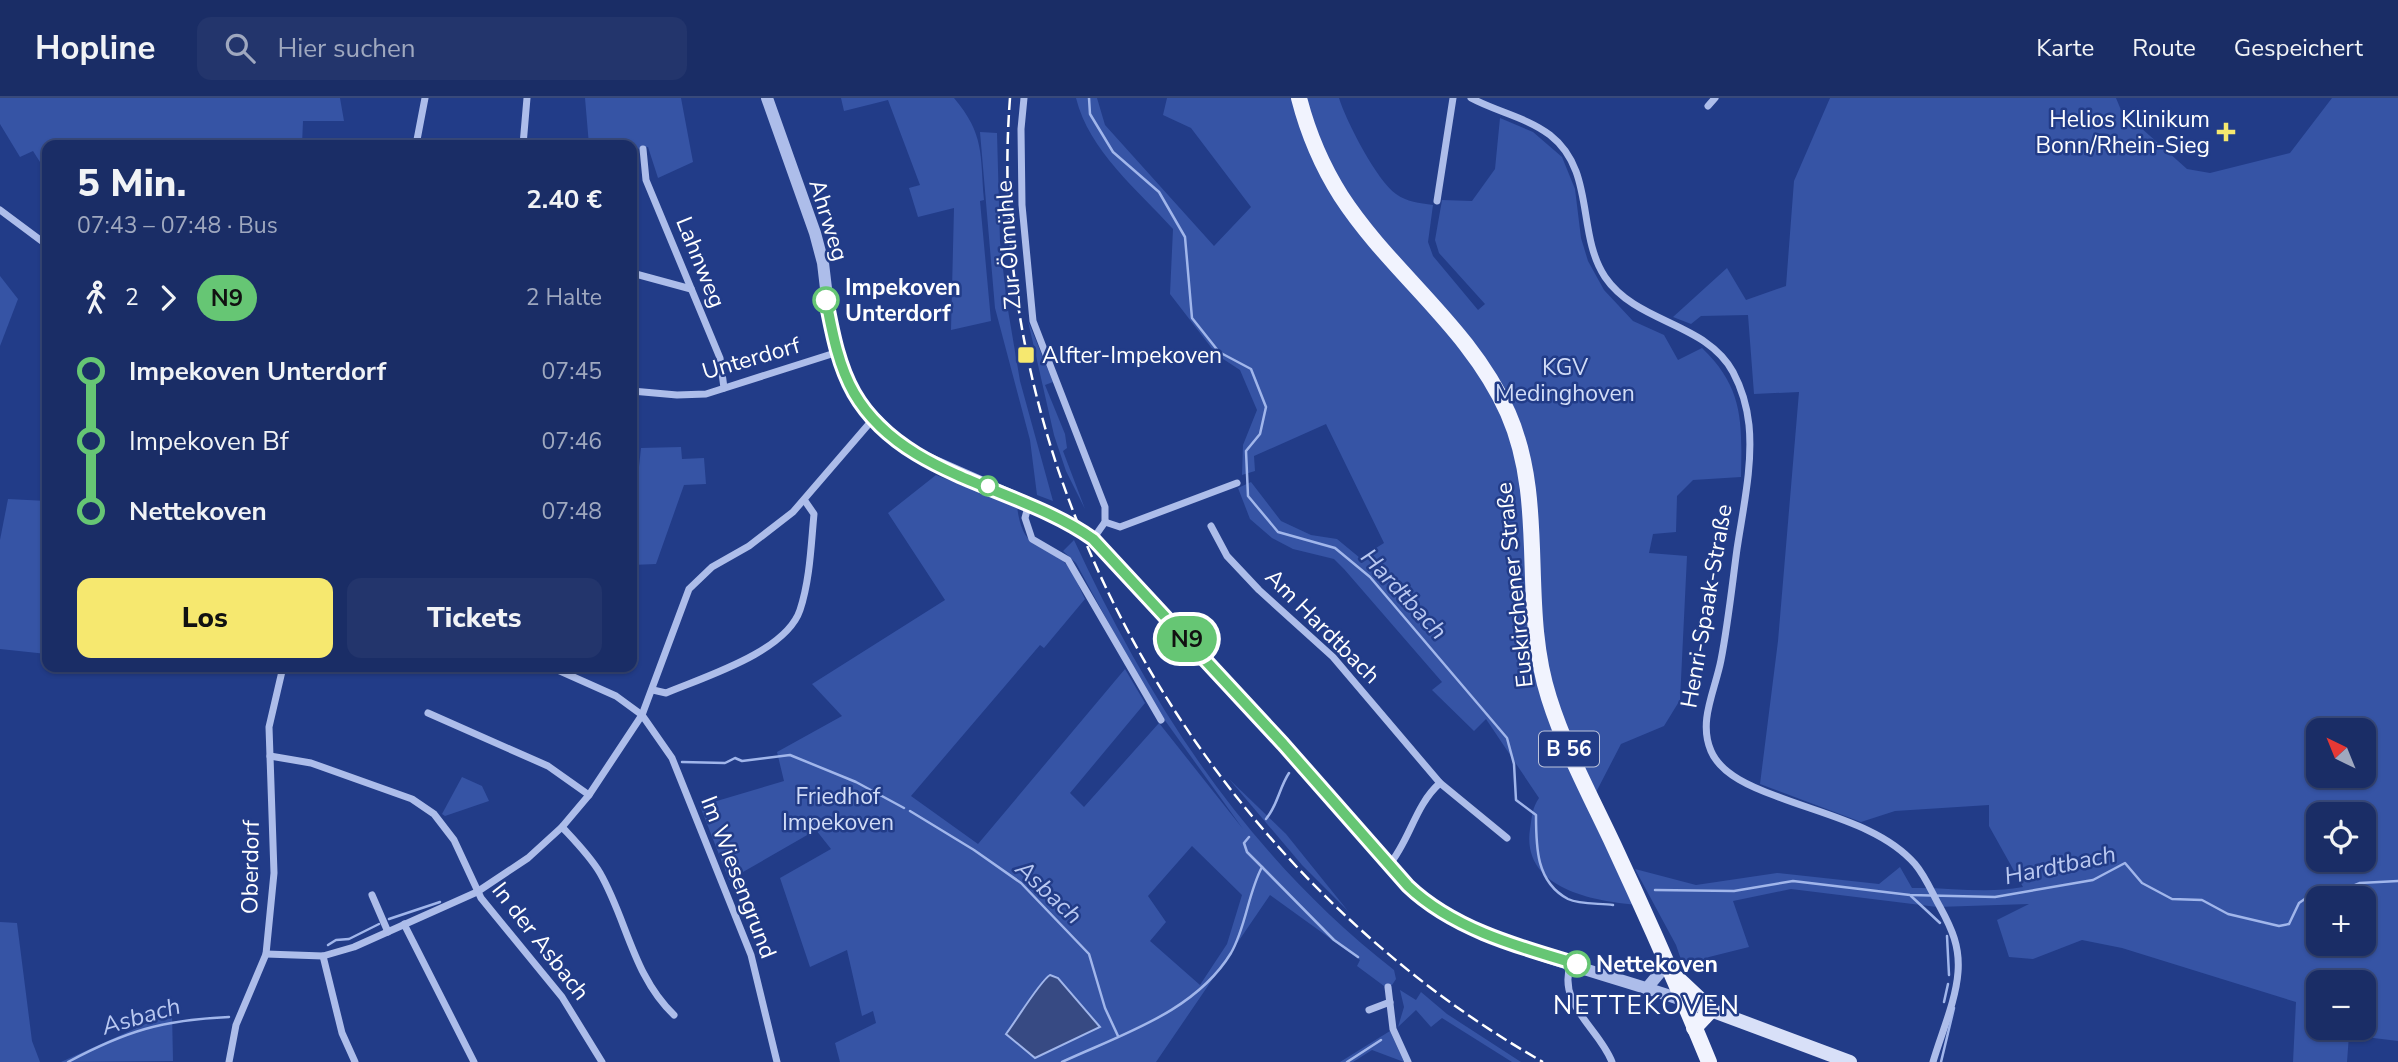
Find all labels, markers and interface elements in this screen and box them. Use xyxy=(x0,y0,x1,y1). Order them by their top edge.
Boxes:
search box xyxy=(197,17,687,80)
text: Hopline xyxy=(35,26,155,71)
icon: search xyxy=(221,29,259,67)
text: Hier suchen xyxy=(277,31,416,66)
text: Karte xyxy=(2036,32,2094,64)
text: Route xyxy=(2132,32,2196,64)
text: Gespeichert xyxy=(2234,32,2363,64)
place label: Helios Klinikum Bonn/Rhein-Sieg xyxy=(2035,104,2210,161)
marker: Helios Klinikum Bonn/Rhein-Sieg xyxy=(2216,122,2236,142)
text: 5 Min. xyxy=(77,158,186,209)
street label: Ahrweg xyxy=(801,176,856,265)
street label: Zur Ölmühle xyxy=(989,179,1028,311)
text: 2.40 € xyxy=(526,182,602,217)
text: 07:43 – 07:48 · Bus xyxy=(77,210,278,241)
street label: Lahnweg xyxy=(668,212,733,312)
place label: Impekoven Unterdorf xyxy=(845,272,961,329)
icon: walk xyxy=(77,279,115,317)
icon: forward xyxy=(149,279,187,317)
text: 2 xyxy=(125,282,139,313)
text: N9 xyxy=(211,282,243,314)
text: 2 Halte xyxy=(526,282,602,313)
marker: Impekoven Unterdorf xyxy=(813,287,839,313)
street label: Unterdorf xyxy=(698,330,804,387)
place label: Alfter-Impekoven xyxy=(1042,340,1222,371)
marker: Alfter-Impekoven xyxy=(1016,345,1036,365)
park label: KGV Medinghoven xyxy=(1495,352,1635,409)
text: Impekoven Unterdorf xyxy=(129,354,386,389)
text: 07:45 xyxy=(542,356,602,387)
text: Impekoven Bf xyxy=(129,424,289,459)
text: 07:46 xyxy=(542,426,602,457)
unlabelled marker xyxy=(978,476,998,496)
street label: Euskirchener Straße xyxy=(1488,481,1541,689)
text: Nettekoven xyxy=(129,494,267,529)
text: 07:48 xyxy=(542,496,602,527)
street label: Henri-Spaak-Straße xyxy=(1673,502,1740,710)
water label: Hardtbach xyxy=(1354,542,1454,646)
street label: Am Hardtbach xyxy=(1258,562,1387,691)
button: Los xyxy=(77,578,333,658)
button: Tickets xyxy=(347,578,602,658)
line badge: N9 xyxy=(1156,616,1218,662)
text: N9 xyxy=(1171,623,1203,655)
north arrow xyxy=(2306,718,2376,788)
map controls xyxy=(2306,718,2376,1040)
road number: B 56 xyxy=(1539,732,1599,766)
park label: Friedhof Impekoven xyxy=(782,781,894,838)
street label: Im Wiesengrund xyxy=(693,791,784,963)
button: locate xyxy=(2306,802,2376,872)
street label: Oberdorf xyxy=(234,819,267,914)
water label: Hardtbach xyxy=(2001,838,2119,892)
water label: Asbach xyxy=(1008,852,1089,931)
street label: In der Asbach xyxy=(485,876,596,1007)
button: + xyxy=(2306,886,2376,956)
place label: Nettekoven xyxy=(1596,949,1718,980)
marker: Nettekoven xyxy=(1564,951,1590,977)
button: − xyxy=(2306,970,2376,1040)
district label: NETTEKOVEN xyxy=(1553,988,1741,1023)
water label: Asbach xyxy=(97,990,184,1043)

